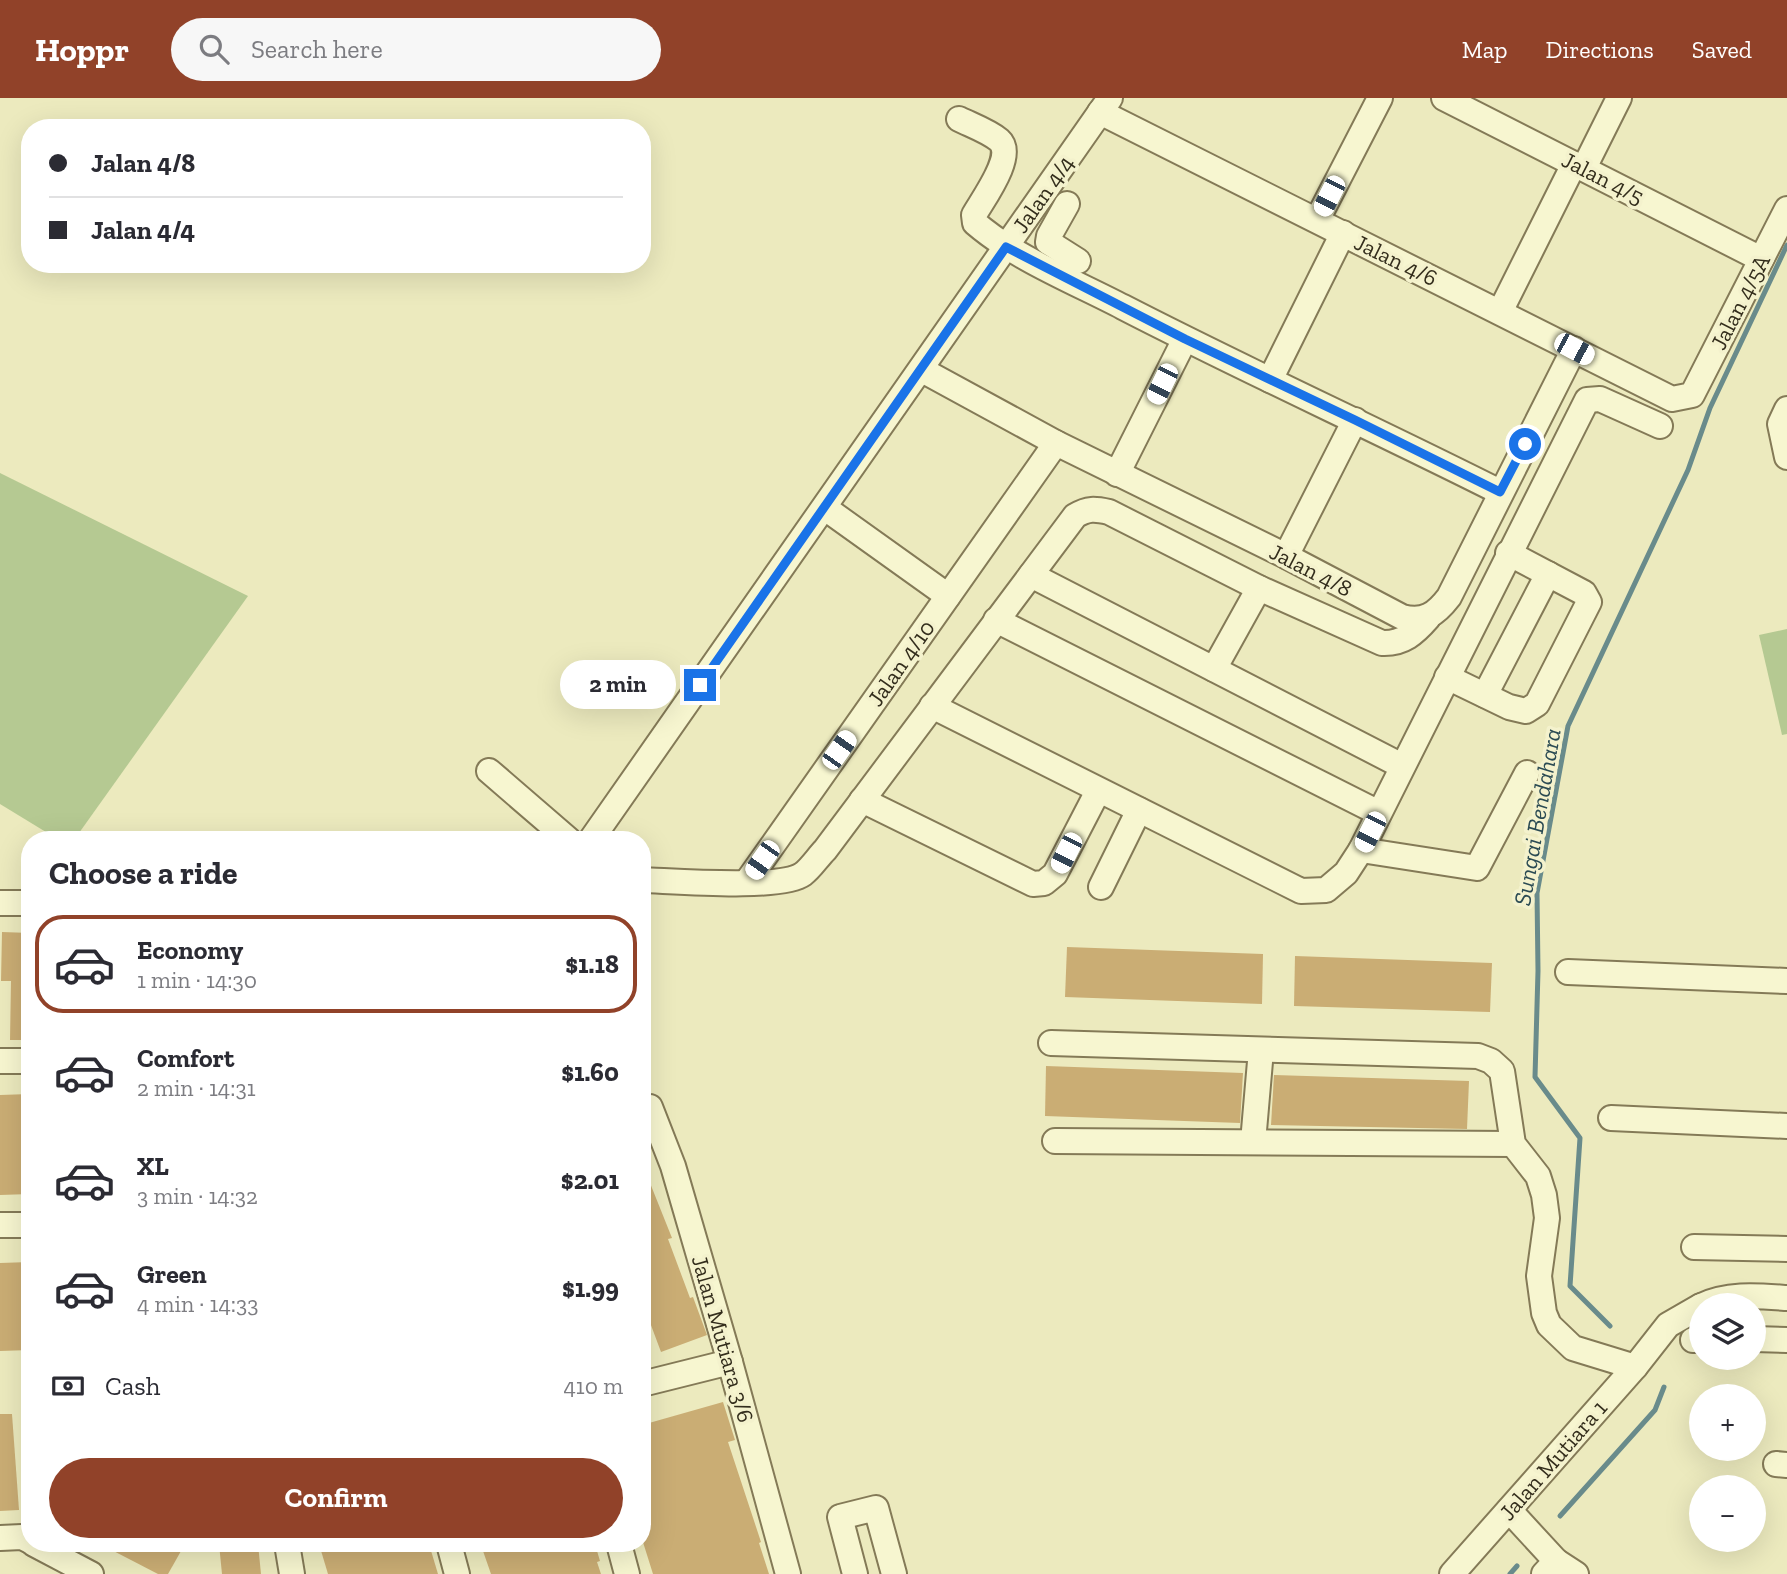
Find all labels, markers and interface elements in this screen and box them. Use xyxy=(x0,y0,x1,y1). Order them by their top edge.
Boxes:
search box xyxy=(171,18,661,81)
text: Hoppr xyxy=(35,30,129,69)
icon: search xyxy=(195,30,233,68)
text: Search here xyxy=(251,33,383,65)
text: Map xyxy=(1462,35,1508,64)
text: Directions xyxy=(1546,35,1654,64)
text: Saved xyxy=(1692,35,1752,64)
street label: Jalan 4/5 xyxy=(1557,146,1649,210)
text: Jalan 4/8 xyxy=(91,147,195,179)
street label: Jalan 4/4 xyxy=(1006,150,1080,238)
car xyxy=(1311,173,1348,219)
text: Jalan 4/4 xyxy=(91,214,195,246)
street label: Jalan 4/6 xyxy=(1350,228,1442,292)
street label: Jalan 4/5A xyxy=(1704,249,1776,354)
car xyxy=(1551,330,1598,368)
car xyxy=(1144,361,1181,407)
route start xyxy=(1509,428,1541,460)
street label: Jalan 4/8 xyxy=(1265,537,1357,603)
street label: Jalan 4/10 xyxy=(861,614,941,712)
callout: 2 min xyxy=(560,660,676,710)
route end xyxy=(684,669,716,701)
text: 2 min xyxy=(589,670,647,698)
water label: Sungai Bendahara xyxy=(1507,726,1567,908)
car xyxy=(819,727,860,773)
car xyxy=(1352,809,1389,855)
car xyxy=(1048,830,1085,876)
car xyxy=(742,837,783,883)
text: Choose a ride xyxy=(49,854,237,892)
icon: car xyxy=(53,933,116,996)
text: Economy xyxy=(137,934,243,966)
text: $1.18 xyxy=(565,948,619,980)
text: 1 min · 14:30 xyxy=(137,966,257,994)
icon: car xyxy=(53,1041,116,1104)
text: Comfort xyxy=(137,1042,234,1074)
text: $1.60 xyxy=(561,1056,619,1088)
text: 2 min · 14:31 xyxy=(137,1074,256,1102)
icon: car xyxy=(53,1149,116,1212)
text: XL xyxy=(137,1150,169,1182)
text: $2.01 xyxy=(561,1164,619,1196)
text: 3 min · 14:32 xyxy=(137,1182,258,1210)
street label: Jalan Mutiara 3/6 xyxy=(686,1252,760,1426)
icon: car xyxy=(53,1257,116,1320)
text: Green xyxy=(137,1258,207,1290)
text: $1.99 xyxy=(562,1272,619,1304)
text: 4 min · 14:33 xyxy=(137,1290,258,1318)
map controls xyxy=(1689,1293,1766,1552)
button: layers xyxy=(1689,1293,1766,1370)
icon: cash xyxy=(49,1367,87,1405)
text: Cash xyxy=(105,1370,160,1402)
text: 410 m xyxy=(563,1372,623,1400)
button: + xyxy=(1689,1384,1766,1461)
street label: Jalan Mutiara 1 xyxy=(1493,1394,1613,1526)
button: Confirm xyxy=(49,1458,623,1538)
button: − xyxy=(1689,1475,1766,1552)

